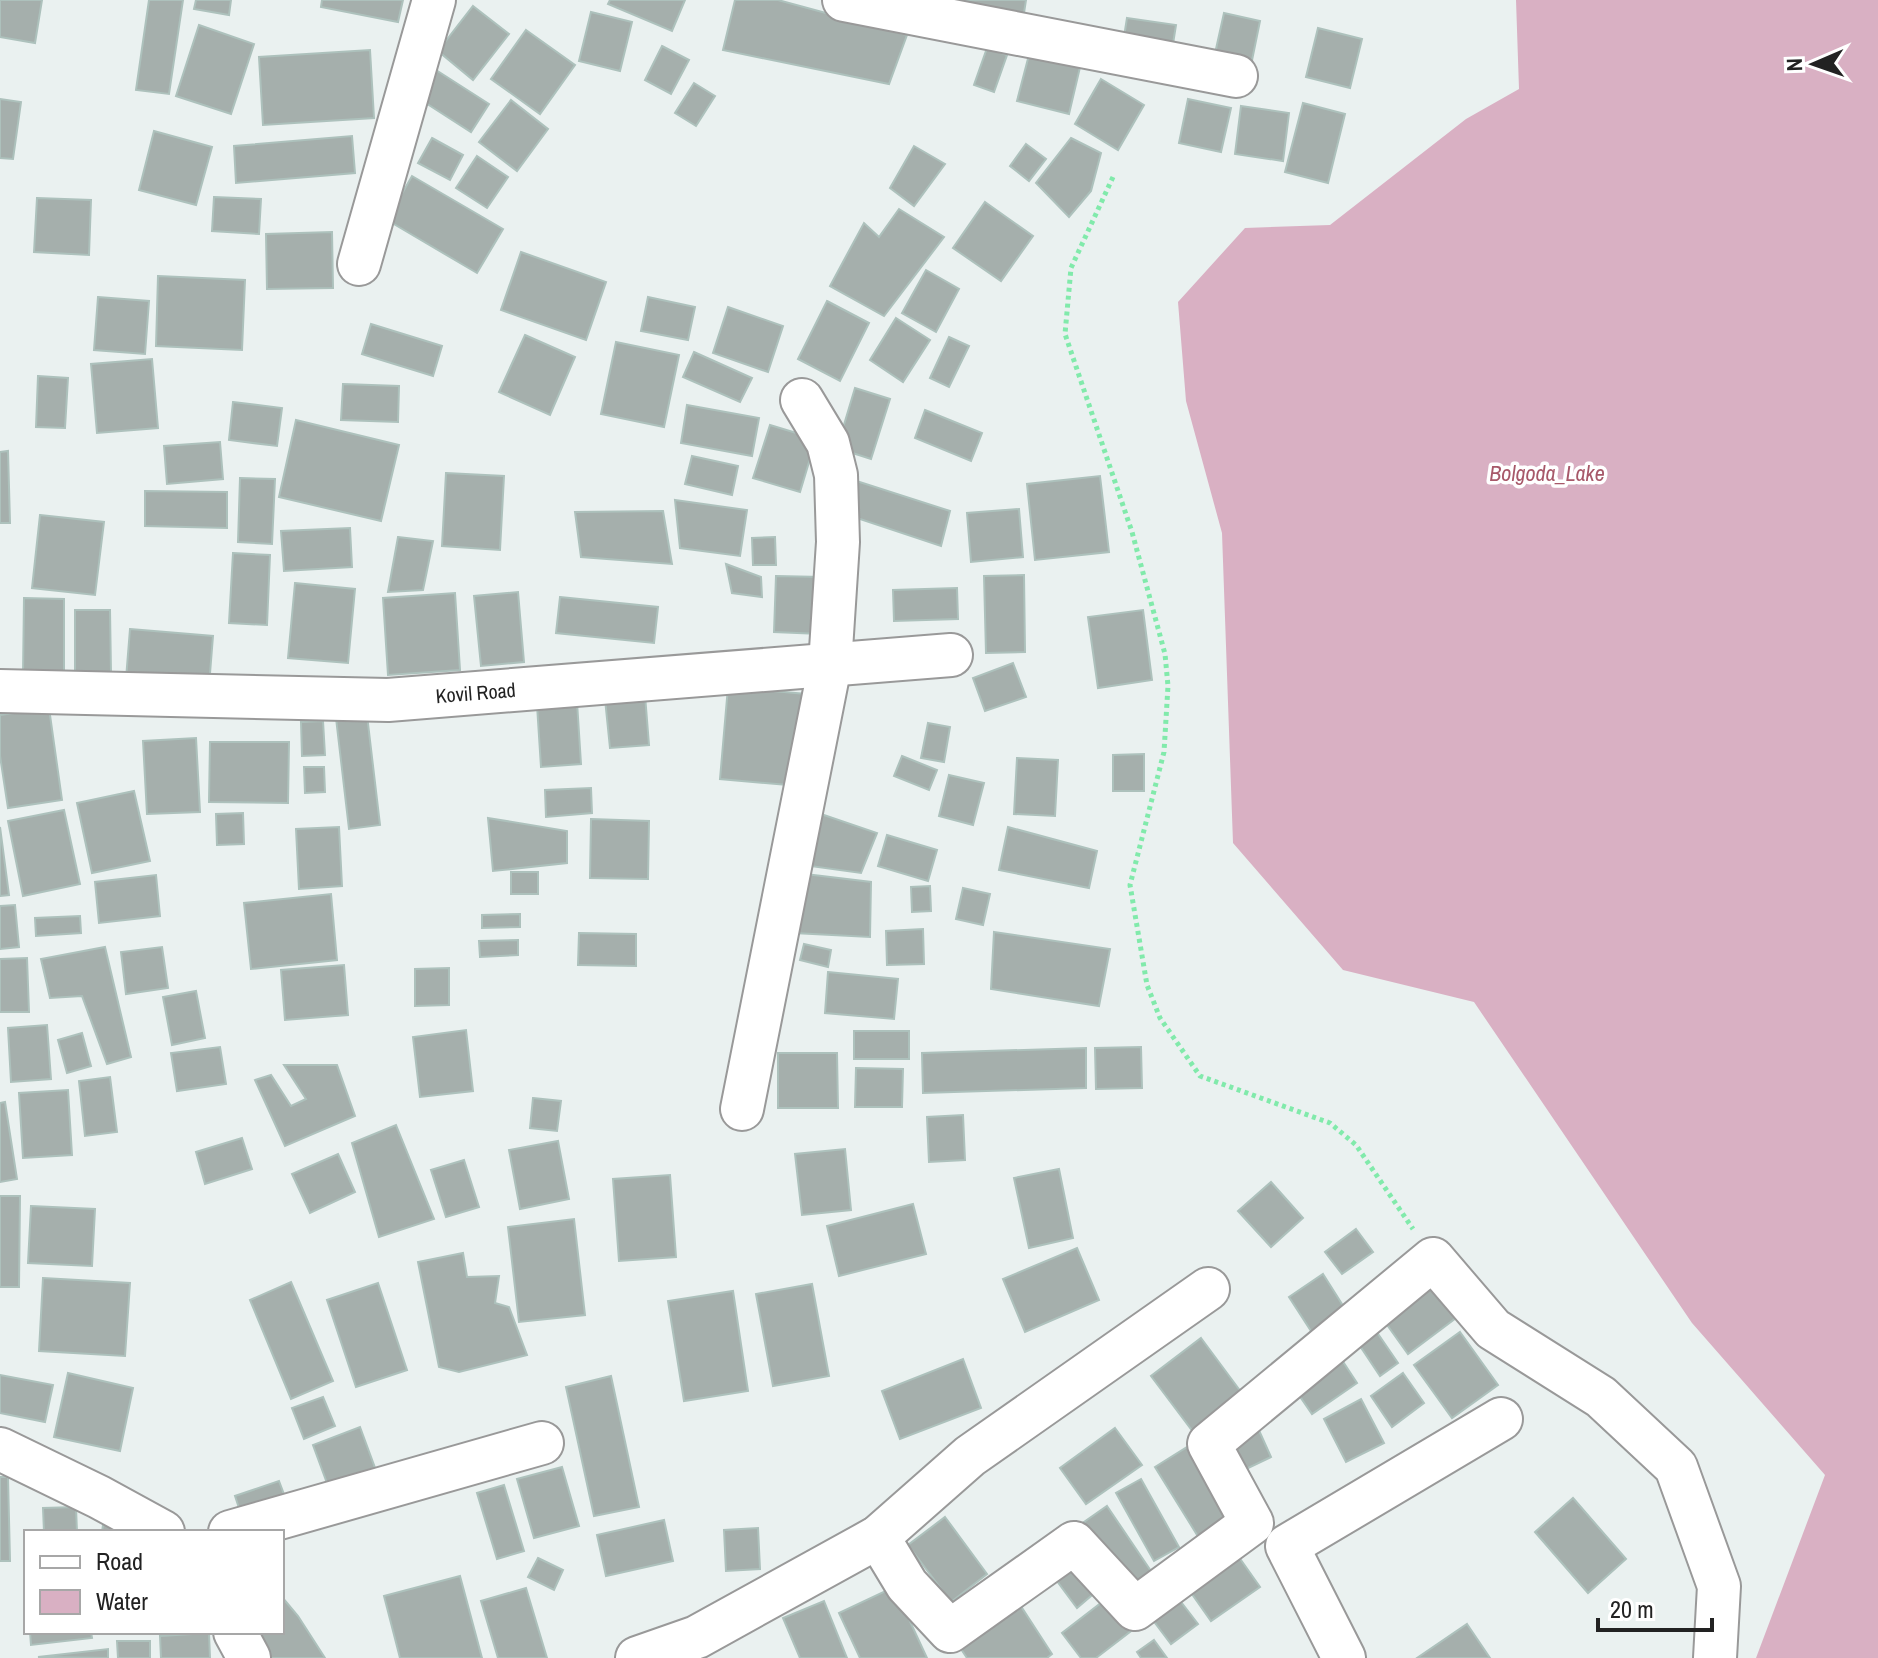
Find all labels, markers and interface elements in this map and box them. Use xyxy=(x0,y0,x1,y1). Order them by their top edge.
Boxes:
north arrow xyxy=(1774,24,1854,104)
text: N xyxy=(1779,58,1809,72)
water label: Bolgoda_Lake xyxy=(1489,458,1605,488)
street label: Kovil Road xyxy=(434,676,517,709)
legend xyxy=(24,1530,284,1634)
text: Road xyxy=(96,1545,143,1577)
scale bar xyxy=(1598,1582,1712,1632)
text: Water xyxy=(96,1585,148,1617)
text: 20 m xyxy=(1610,1593,1654,1625)

